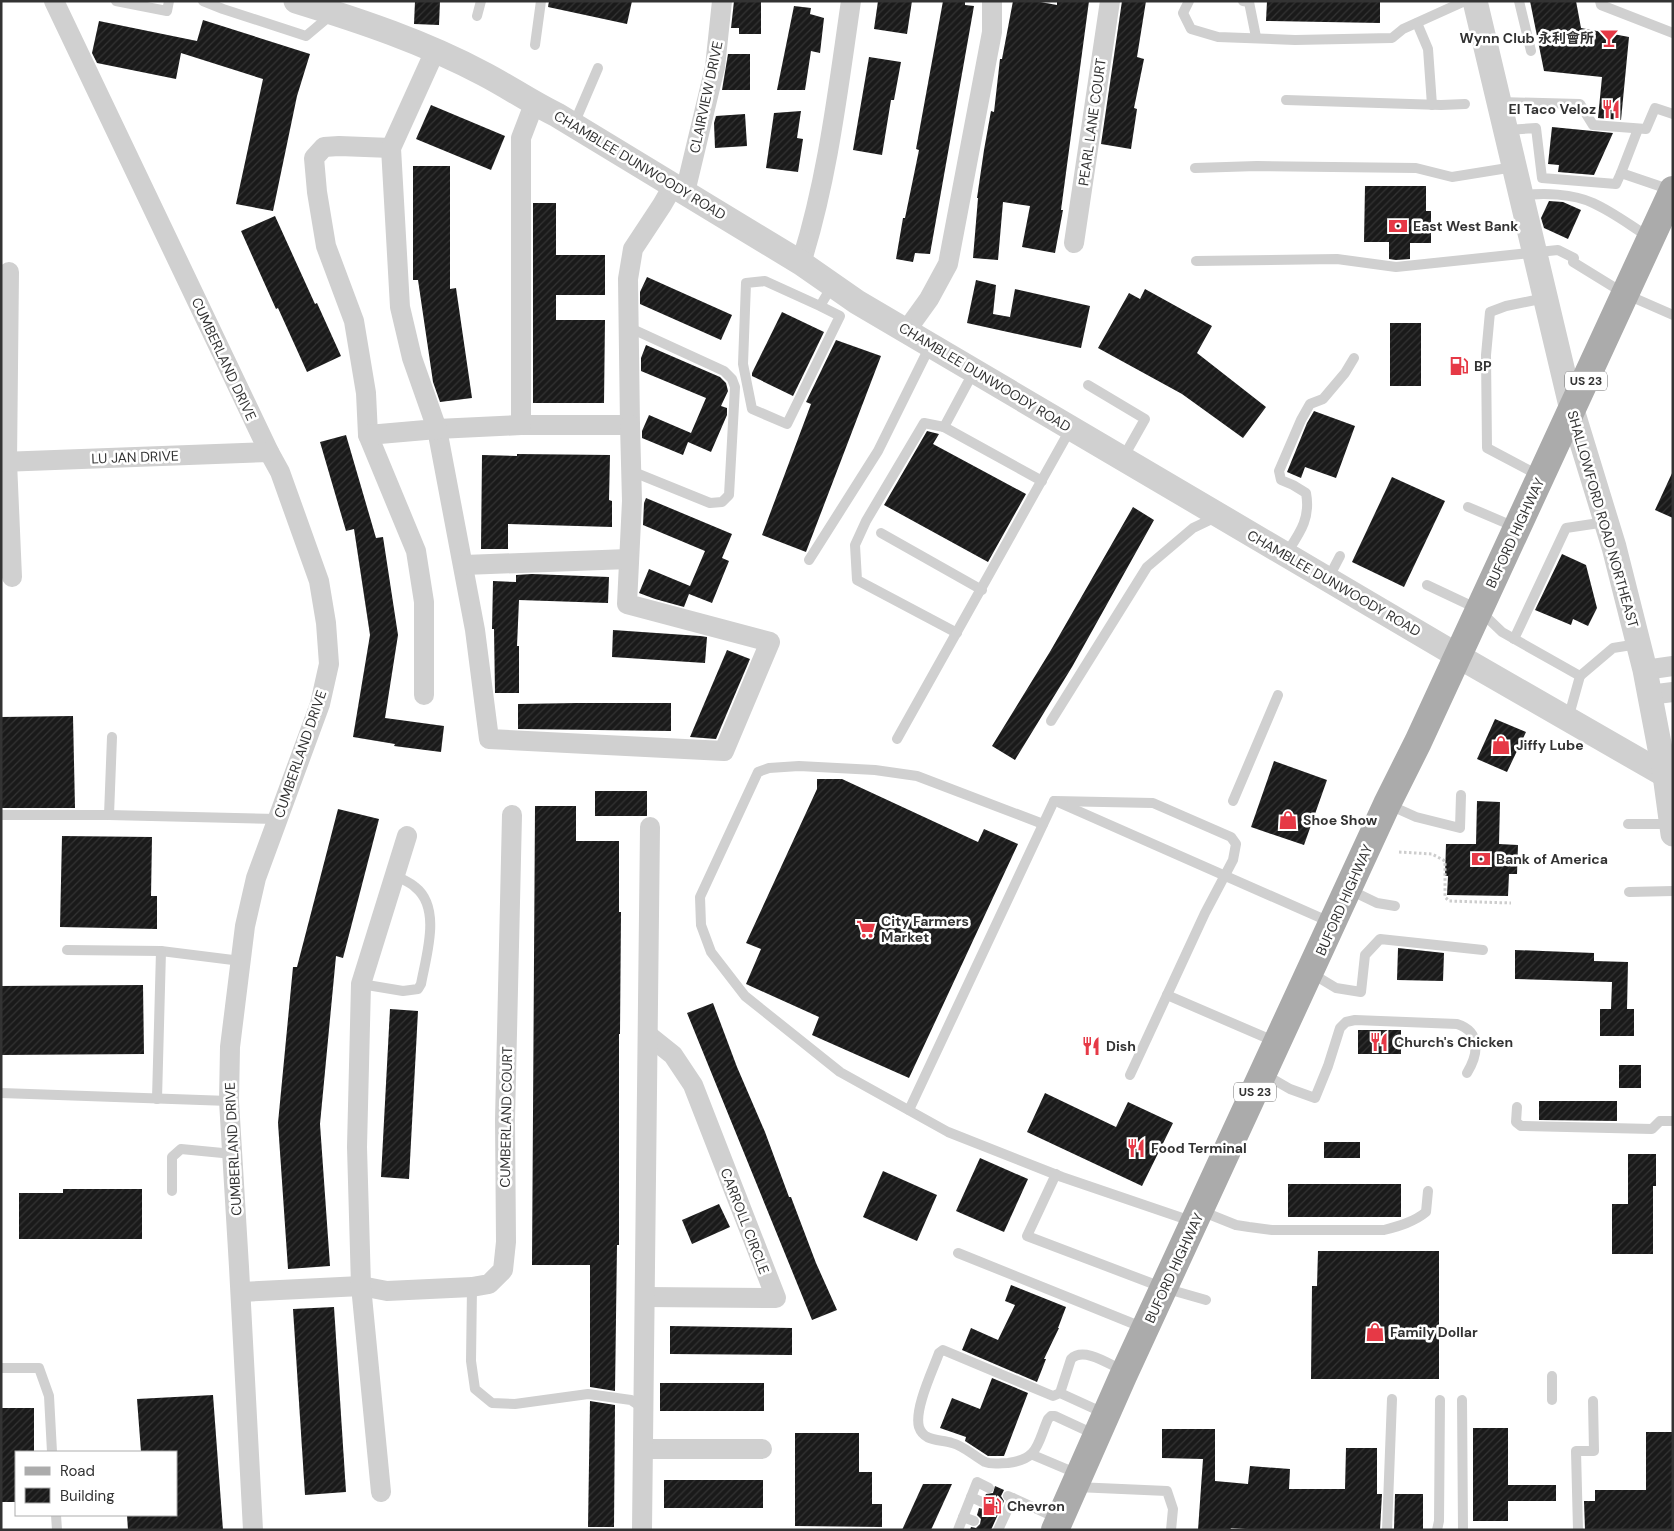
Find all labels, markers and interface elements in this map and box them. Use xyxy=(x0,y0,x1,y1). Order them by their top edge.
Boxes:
bar icon: Wynn Club 永利會所 xyxy=(1598,27,1620,49)
place label: Wynn Club 永利會所 xyxy=(1460,29,1594,47)
street label: CLAIRVIEW DRIVE xyxy=(685,39,727,155)
street label: PEARL LANE COURT xyxy=(1074,57,1110,187)
restaurant icon: El Taco Veloz xyxy=(1600,98,1622,120)
place label: El Taco Veloz xyxy=(1509,100,1596,118)
street label: CHAMBLEE DUNWOODY ROAD xyxy=(551,106,729,224)
bank icon: East West Bank xyxy=(1387,215,1409,237)
place label: East West Bank xyxy=(1413,217,1518,235)
street label: CUMBERLAND DRIVE xyxy=(188,295,260,424)
street label: CHAMBLEE DUNWOODY ROAD xyxy=(896,318,1074,436)
fuel station icon: BP xyxy=(1448,355,1470,377)
place label: BP xyxy=(1474,357,1492,375)
road number: US 23 xyxy=(1565,372,1607,391)
street label: SHALLOWFORD ROAD NORTHEAST xyxy=(1563,408,1643,630)
street label: LU JAN DRIVE xyxy=(91,446,179,468)
street label: BUFORD HIGHWAY xyxy=(1482,475,1548,591)
street label: CHAMBLEE DUNWOODY ROAD xyxy=(1244,526,1424,640)
street label: CUMBERLAND DRIVE xyxy=(270,688,330,820)
shop icon: Jiffy Lube xyxy=(1490,734,1512,756)
place label: Jiffy Lube xyxy=(1516,736,1584,754)
shop icon: Shoe Show xyxy=(1277,809,1299,831)
place label: Shoe Show xyxy=(1303,811,1378,829)
street label: BUFORD HIGHWAY xyxy=(1311,842,1377,958)
bank icon: Bank of America xyxy=(1470,848,1492,870)
place label: Bank of America xyxy=(1496,850,1608,868)
place label: City Farmers Market xyxy=(881,912,969,946)
supermarket icon: City Farmers Market xyxy=(855,918,877,940)
restaurant icon: Church's Chicken xyxy=(1368,1031,1390,1053)
place label: Church's Chicken xyxy=(1394,1033,1513,1051)
restaurant icon: Dish xyxy=(1080,1035,1102,1057)
place label: Dish xyxy=(1106,1037,1136,1055)
street label: CUMBERLAND COURT xyxy=(496,1046,516,1188)
street label: CUMBERLAND DRIVE xyxy=(221,1082,245,1216)
road number: US 23 xyxy=(1234,1082,1276,1102)
restaurant icon: Food Terminal xyxy=(1125,1137,1147,1159)
place label: Food Terminal xyxy=(1151,1139,1247,1157)
street label: CARROLL CIRCLE xyxy=(717,1165,774,1277)
street label: BUFORD HIGHWAY xyxy=(1141,1210,1207,1326)
shop icon: Family Dollar xyxy=(1364,1321,1386,1343)
place label: Family Dollar xyxy=(1390,1323,1478,1341)
legend xyxy=(15,1451,178,1516)
text: Road xyxy=(60,1461,95,1481)
text: Building xyxy=(60,1486,115,1506)
fuel station icon: Chevron xyxy=(981,1495,1003,1517)
place label: Chevron xyxy=(1007,1497,1065,1515)

